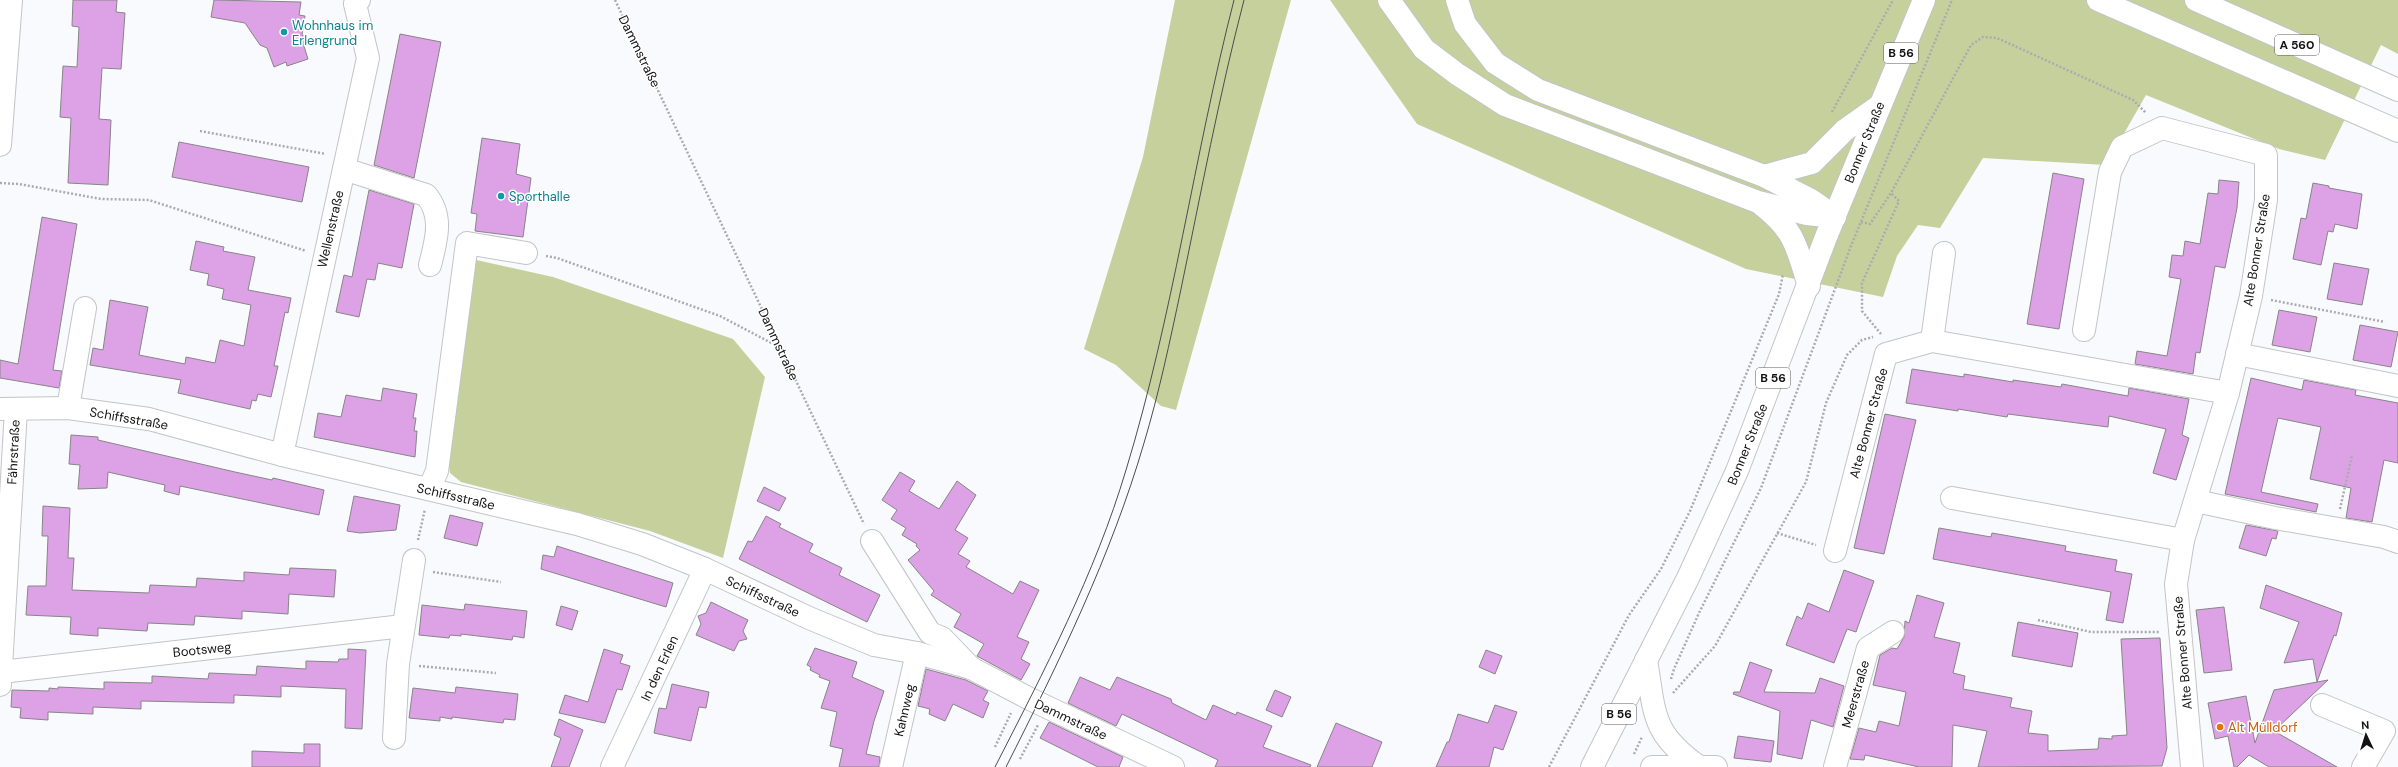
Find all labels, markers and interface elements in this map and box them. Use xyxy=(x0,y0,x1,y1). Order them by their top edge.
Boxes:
street label: Dammstraße xyxy=(615,12,664,90)
place label: Wohnhaus im Erlengrund xyxy=(292,17,373,49)
marker: Wohnhaus im Erlengrund xyxy=(279,27,289,37)
road number: A 560 xyxy=(2275,35,2319,55)
road number: B 56 xyxy=(1884,43,1918,63)
street label: Bonner Straße xyxy=(1840,99,1889,185)
place label: Sporthalle xyxy=(509,188,570,205)
street label: Wellenstraße xyxy=(313,189,348,269)
marker: Sporthalle xyxy=(496,191,506,201)
street label: Alte Bonner Straße xyxy=(2239,193,2274,308)
street label: Dammstraße xyxy=(754,305,803,383)
street label: Alte Bonner Straße xyxy=(1846,366,1891,480)
road number: B 56 xyxy=(1756,368,1790,388)
street label: Bonner Straße xyxy=(1723,401,1772,487)
street label: Schiffsstraße xyxy=(88,403,170,434)
street label: Fährstraße xyxy=(3,419,24,485)
street label: Schiffsstraße xyxy=(415,479,497,514)
street label: Schiffsstraße xyxy=(723,572,802,621)
street label: Alte Bonner Straße xyxy=(2169,596,2196,710)
street label: In den Erlen xyxy=(637,633,682,704)
street label: Bootsweg xyxy=(172,638,232,661)
street label: Meerstraße xyxy=(1838,658,1873,730)
street label: Kahnweg xyxy=(890,682,919,738)
street label: Dammstraße xyxy=(1032,695,1110,744)
road number: B 56 xyxy=(1602,704,1636,724)
north arrow xyxy=(2346,715,2386,755)
text: N xyxy=(2361,718,2370,732)
place label: Alt Mülldorf xyxy=(2228,719,2298,736)
marker: Alt Mülldorf xyxy=(2215,722,2225,732)

